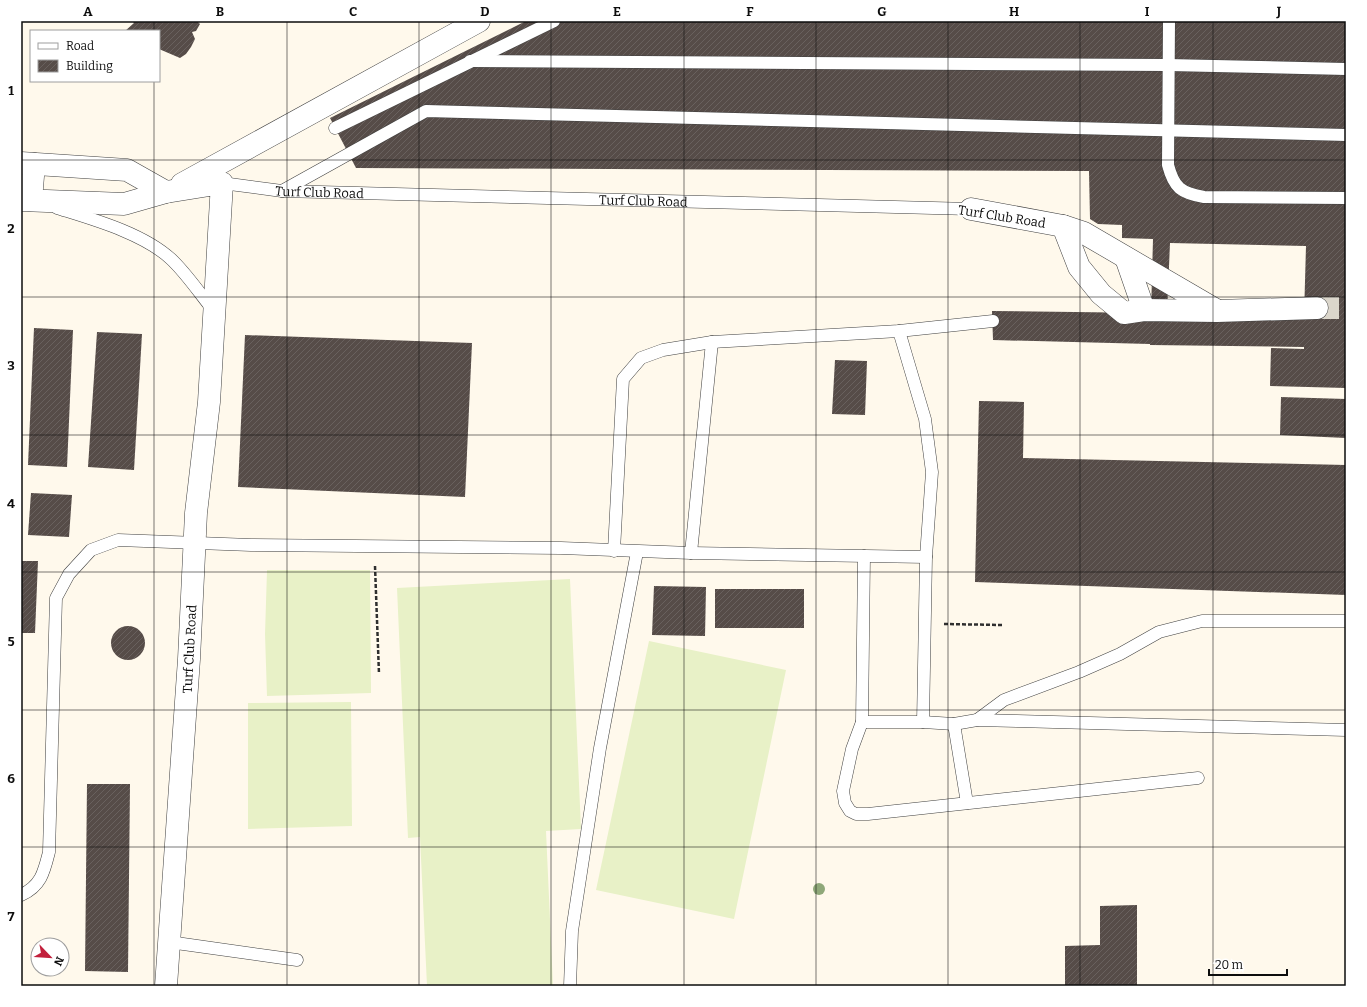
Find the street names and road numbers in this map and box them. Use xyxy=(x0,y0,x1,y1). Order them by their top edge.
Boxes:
street label: Turf Club Road xyxy=(274,183,364,201)
street label: Turf Club Road xyxy=(599,192,688,210)
street label: Turf Club Road xyxy=(957,202,1047,231)
street label: Turf Club Road xyxy=(180,604,199,694)

